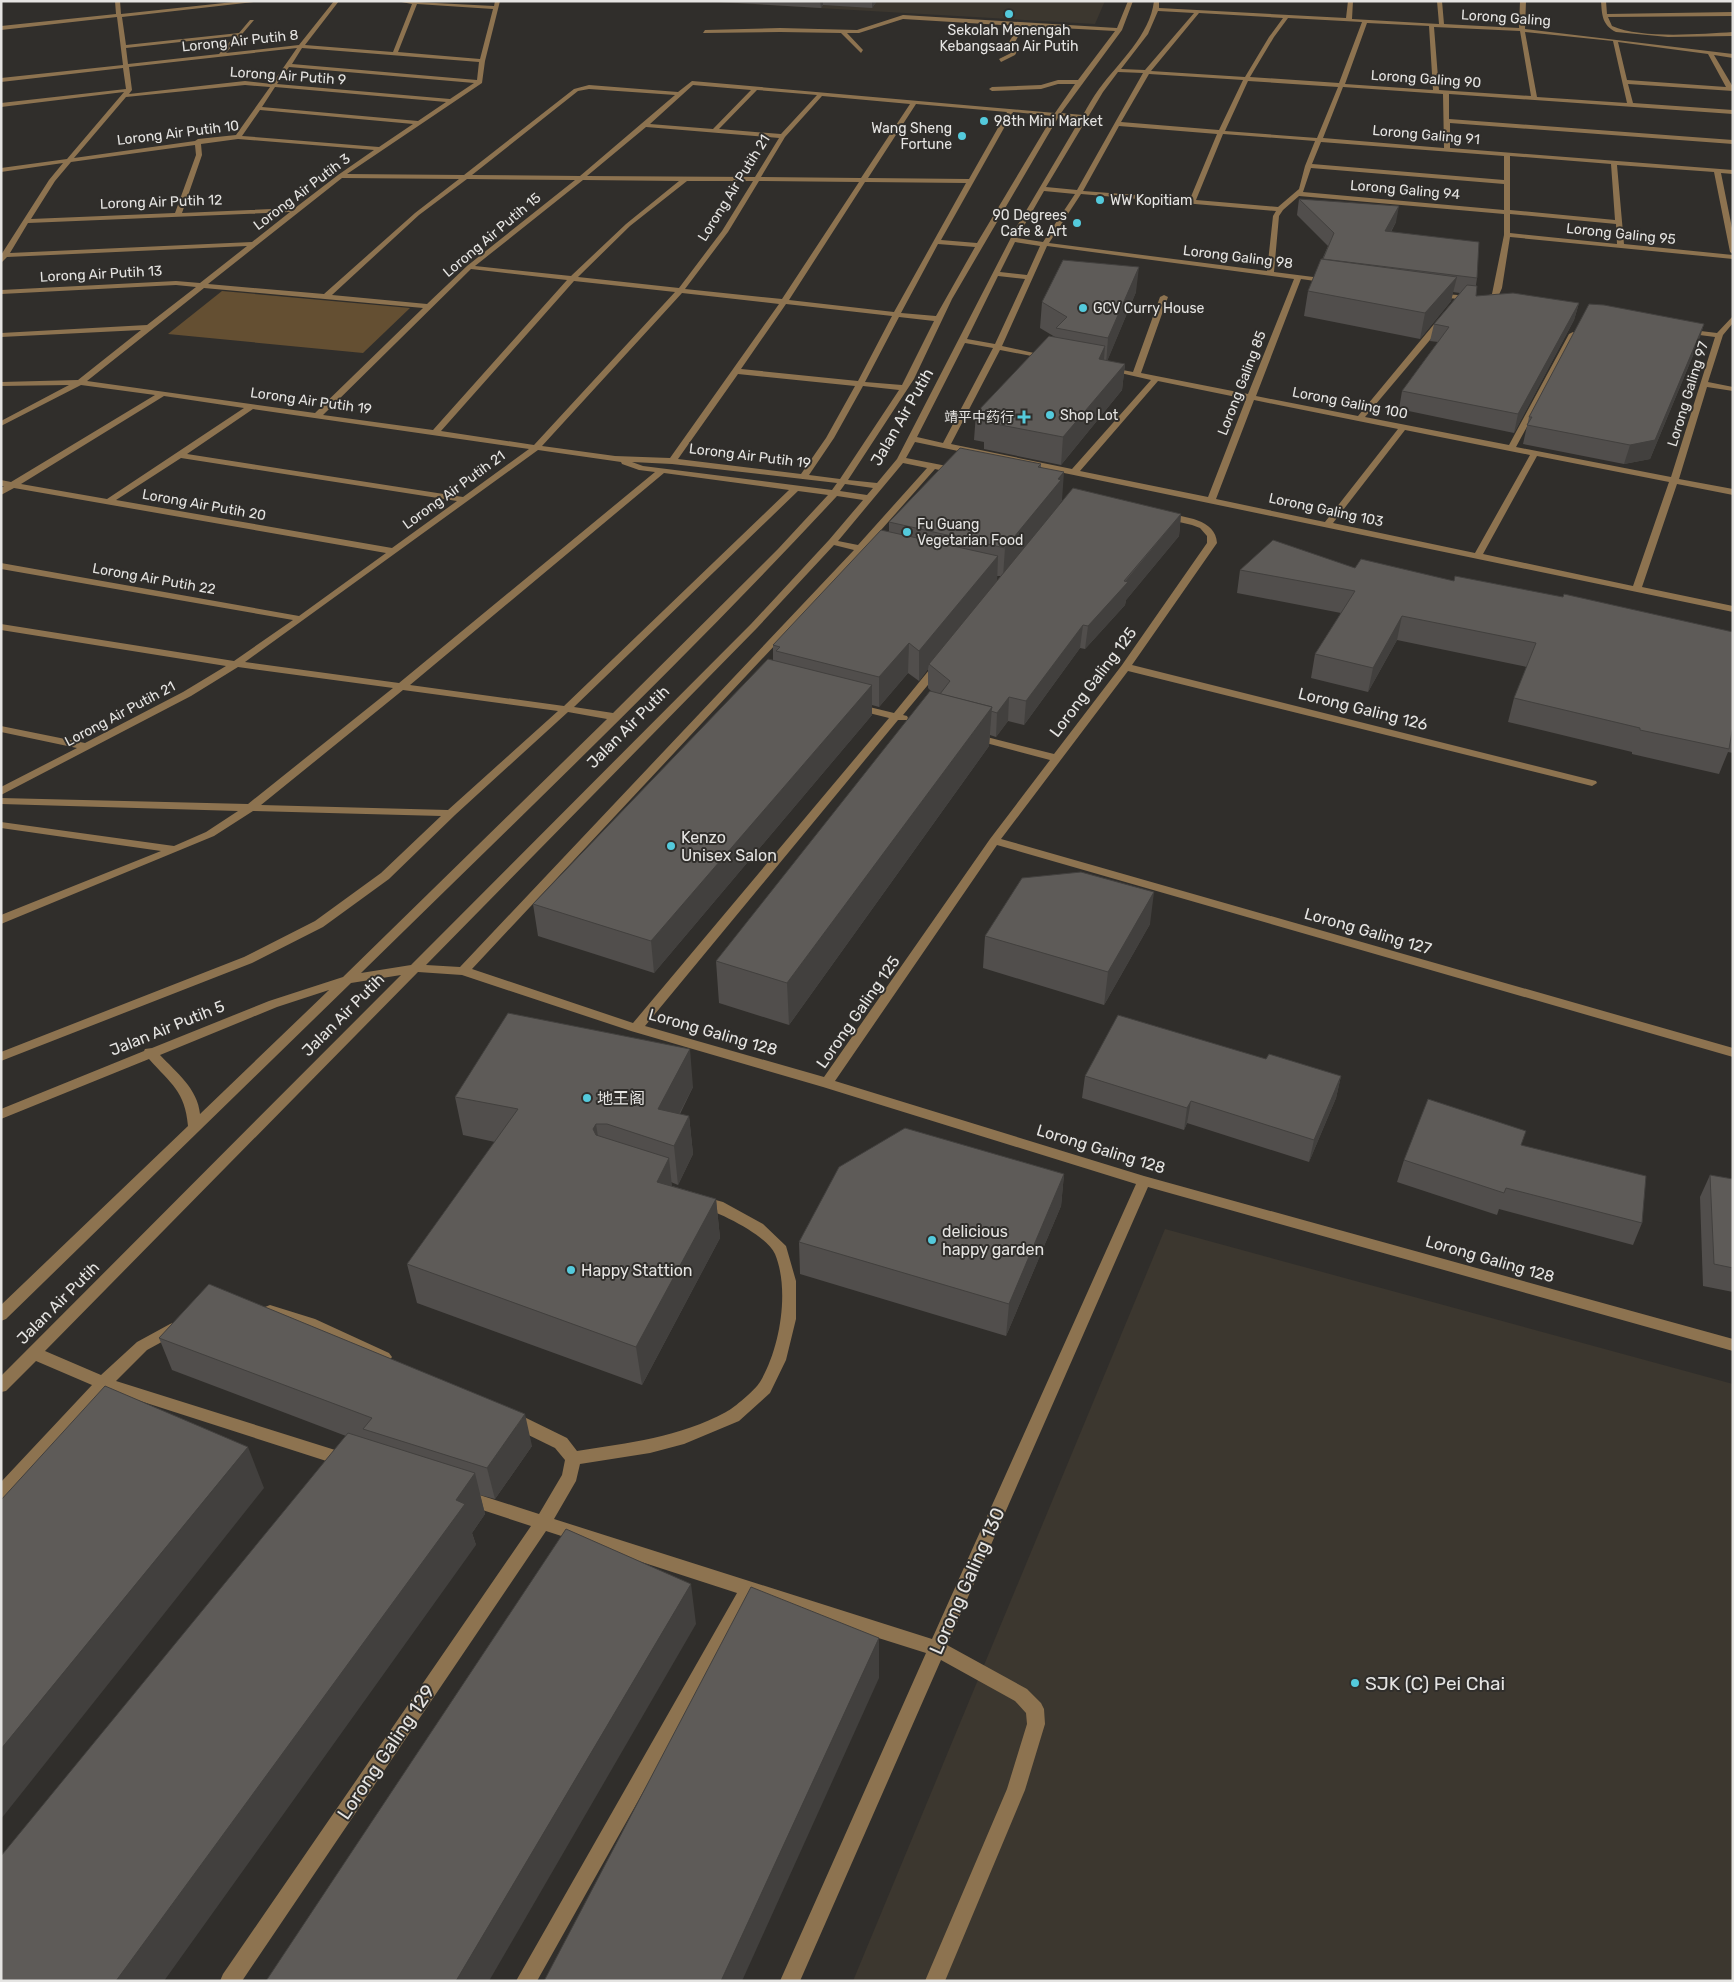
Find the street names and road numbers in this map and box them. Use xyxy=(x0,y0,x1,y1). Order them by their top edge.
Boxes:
street label: Lorong Galing xyxy=(1460,6,1552,30)
street label: Lorong Air Putih 8 xyxy=(181,26,299,56)
street label: Lorong Air Putih 9 xyxy=(229,63,347,89)
street label: Lorong Galing 90 xyxy=(1370,67,1482,91)
street label: Lorong Air Putih 10 xyxy=(116,117,240,149)
street label: Lorong Galing 91 xyxy=(1372,122,1480,148)
street label: Lorong Air Putih 21 xyxy=(694,132,774,244)
street label: Lorong Air Putih 3 xyxy=(250,150,354,234)
street label: Lorong Galing 94 xyxy=(1349,177,1461,203)
street label: Lorong Air Putih 15 xyxy=(440,189,544,281)
street label: Lorong Air Putih 12 xyxy=(99,191,223,213)
street label: Lorong Galing 95 xyxy=(1565,220,1677,248)
street label: Lorong Galing 98 xyxy=(1182,242,1294,272)
street label: Lorong Air Putih 13 xyxy=(39,262,163,286)
street label: Lorong Galing 85 xyxy=(1214,328,1270,438)
street label: Lorong Galing 97 xyxy=(1664,339,1712,449)
street label: Jalan Air Putih xyxy=(867,365,937,469)
street label: Lorong Galing 100 xyxy=(1291,383,1409,423)
street label: Lorong Air Putih 19 xyxy=(249,384,373,418)
street label: Lorong Air Putih 19 xyxy=(688,440,812,472)
street label: Lorong Air Putih 21 xyxy=(399,447,509,533)
street label: Lorong Air Putih 20 xyxy=(141,486,267,524)
street label: Lorong Galing 103 xyxy=(1267,490,1385,530)
street label: Lorong Air Putih 22 xyxy=(91,560,217,598)
street label: Lorong Galing 125 xyxy=(1045,623,1141,741)
street label: Lorong Air Putih 21 xyxy=(62,678,178,750)
street label: Jalan Air Putih xyxy=(583,682,673,772)
street label: Lorong Galing 126 xyxy=(1296,684,1430,734)
street label: Lorong Galing 127 xyxy=(1302,904,1434,958)
street label: Lorong Galing 125 xyxy=(812,952,904,1072)
street label: Jalan Air Putih xyxy=(298,970,388,1060)
street label: Jalan Air Putih 5 xyxy=(107,996,227,1060)
street label: Lorong Galing 128 xyxy=(646,1004,780,1060)
street label: Lorong Galing 128 xyxy=(1034,1120,1168,1178)
street label: Lorong Galing 128 xyxy=(1423,1231,1557,1287)
street label: Jalan Air Putih xyxy=(13,1258,103,1348)
street label: Lorong Galing 130 xyxy=(924,1504,1010,1658)
street label: Lorong Galing 129 xyxy=(332,1680,440,1824)

